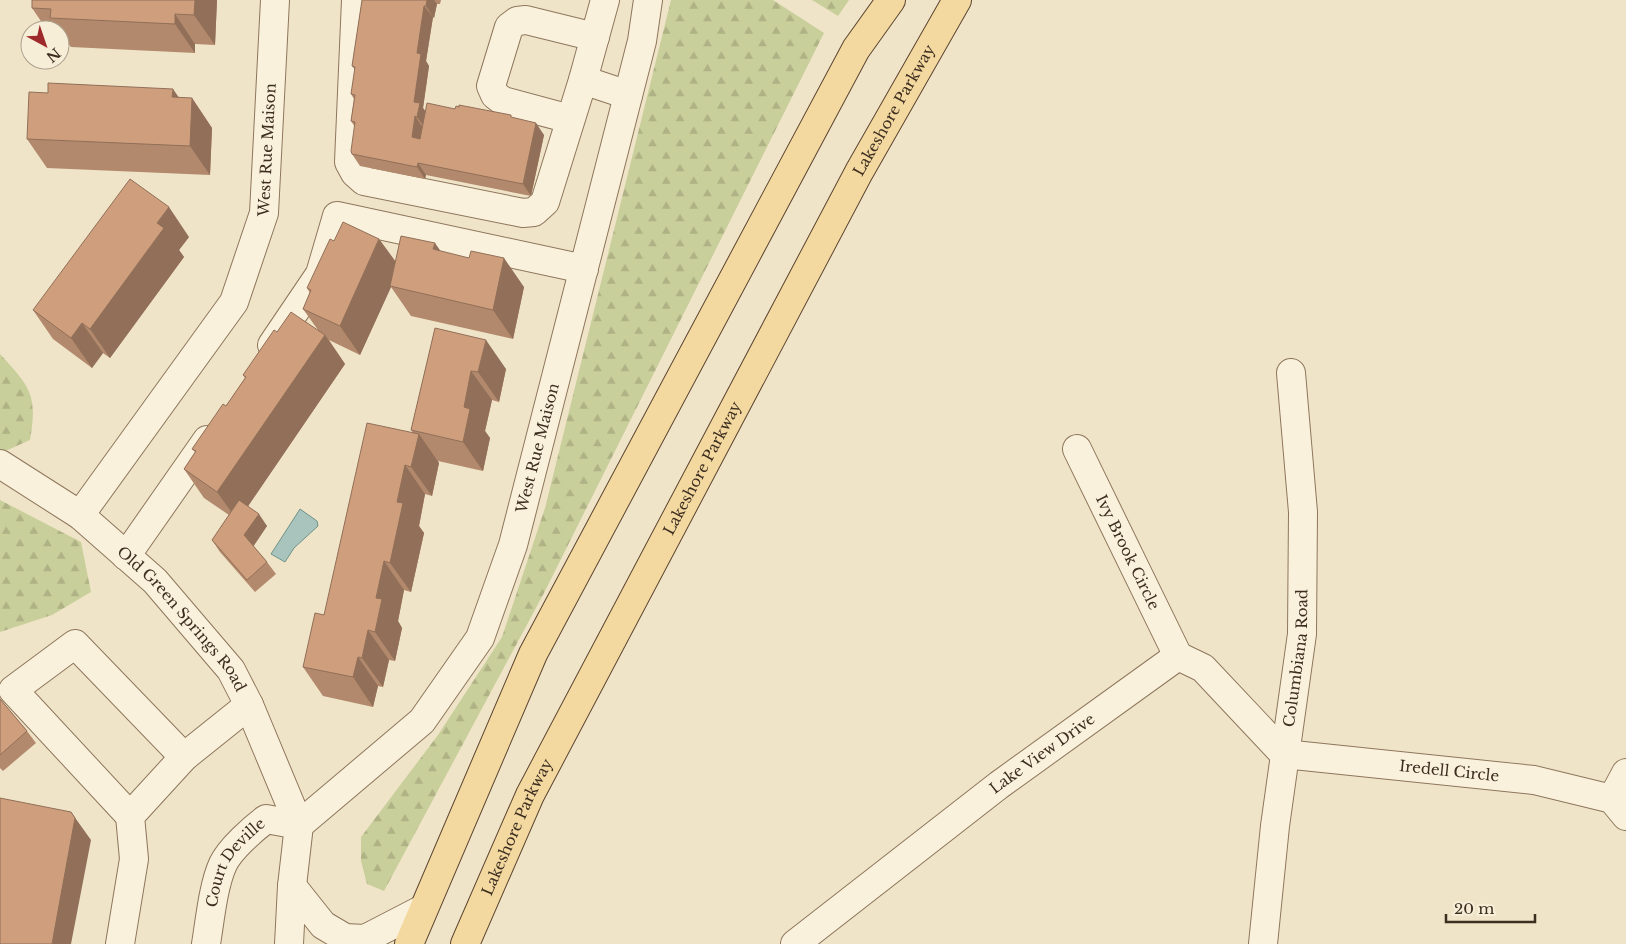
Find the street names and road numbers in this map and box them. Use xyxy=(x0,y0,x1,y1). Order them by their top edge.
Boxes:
street label: Lakeshore Parkway xyxy=(849,41,939,179)
street label: West Rue Maison xyxy=(254,83,280,218)
street label: West Rue Maison xyxy=(511,381,563,516)
street label: Lakeshore Parkway xyxy=(659,398,745,538)
street label: Ivy Brook Circle xyxy=(1092,492,1164,613)
street label: Old Green Springs Road xyxy=(113,542,250,695)
street label: Columbiana Road xyxy=(1279,589,1311,728)
street label: Lake View Drive xyxy=(986,709,1098,798)
street label: Lakeshore Parkway xyxy=(477,755,557,898)
street label: Iredell Circle xyxy=(1398,756,1500,785)
street label: Court Deville xyxy=(202,814,269,909)

